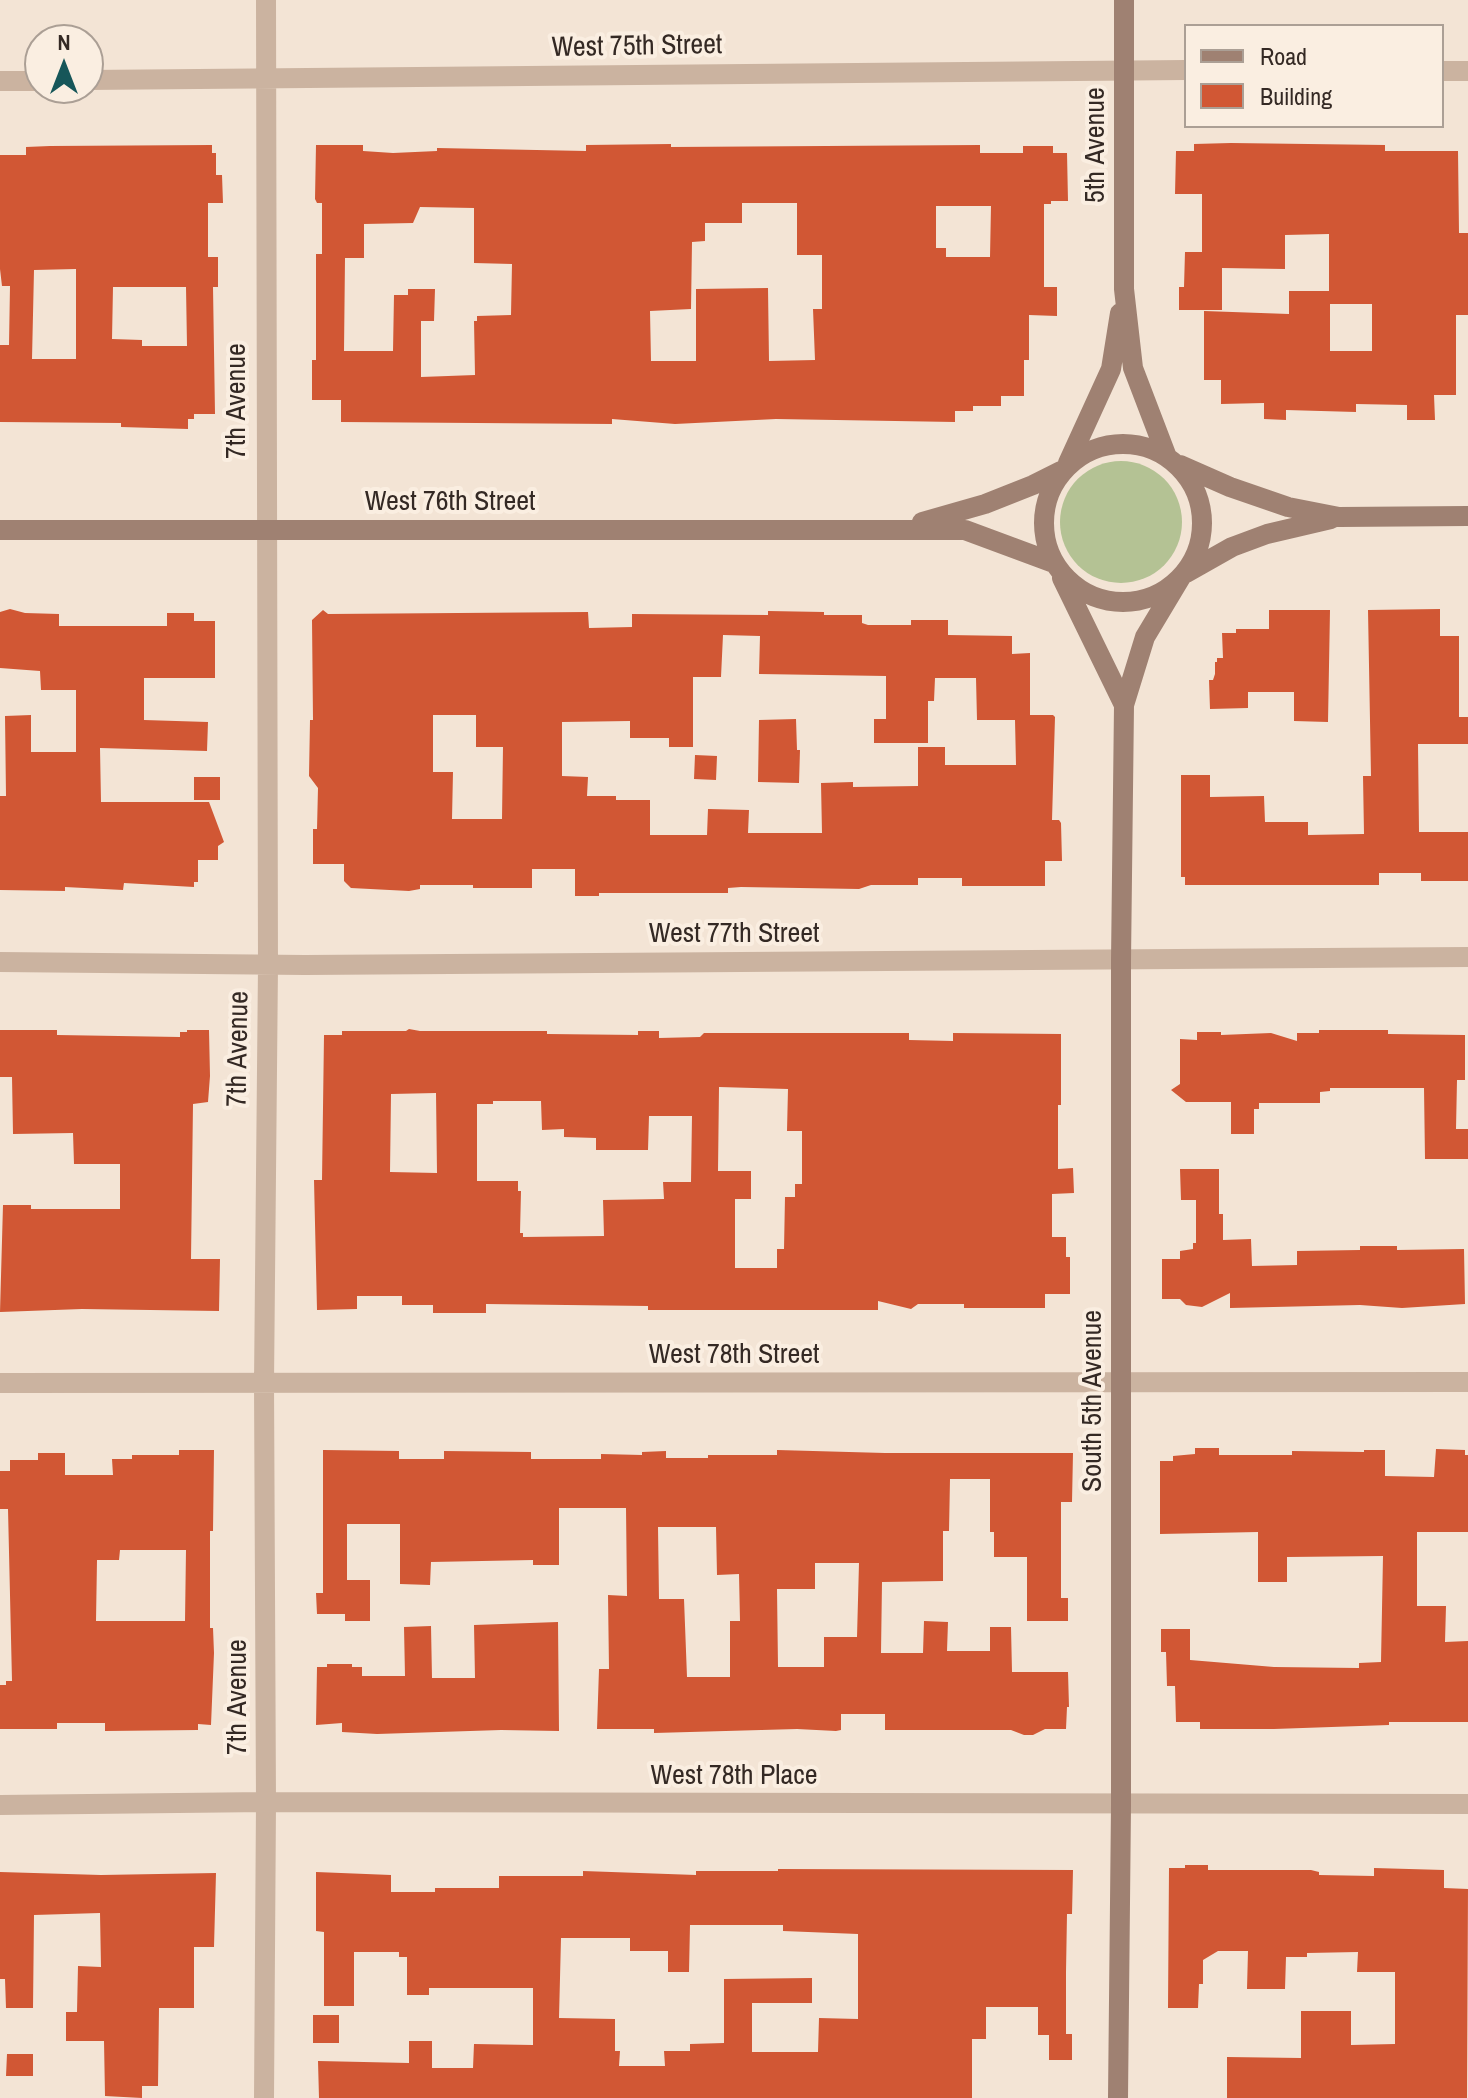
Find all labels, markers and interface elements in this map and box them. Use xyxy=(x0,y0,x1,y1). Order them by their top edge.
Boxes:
north arrow xyxy=(24,24,104,104)
legend xyxy=(1184,24,1444,128)
text: N xyxy=(57,27,71,57)
street label: West 75th Street xyxy=(551,29,723,65)
text: Road xyxy=(1260,40,1307,72)
text: Building xyxy=(1260,80,1332,112)
street label: 5th Avenue xyxy=(1079,87,1113,203)
street label: 7th Avenue xyxy=(220,343,254,459)
street label: West 76th Street xyxy=(365,485,535,519)
street label: West 77th Street xyxy=(649,917,819,951)
street label: 7th Avenue xyxy=(221,991,257,1107)
street label: South 5th Avenue xyxy=(1076,1310,1110,1492)
street label: West 78th Street xyxy=(649,1338,819,1372)
street label: 7th Avenue xyxy=(221,1639,255,1755)
street label: West 78th Place xyxy=(651,1759,817,1793)

